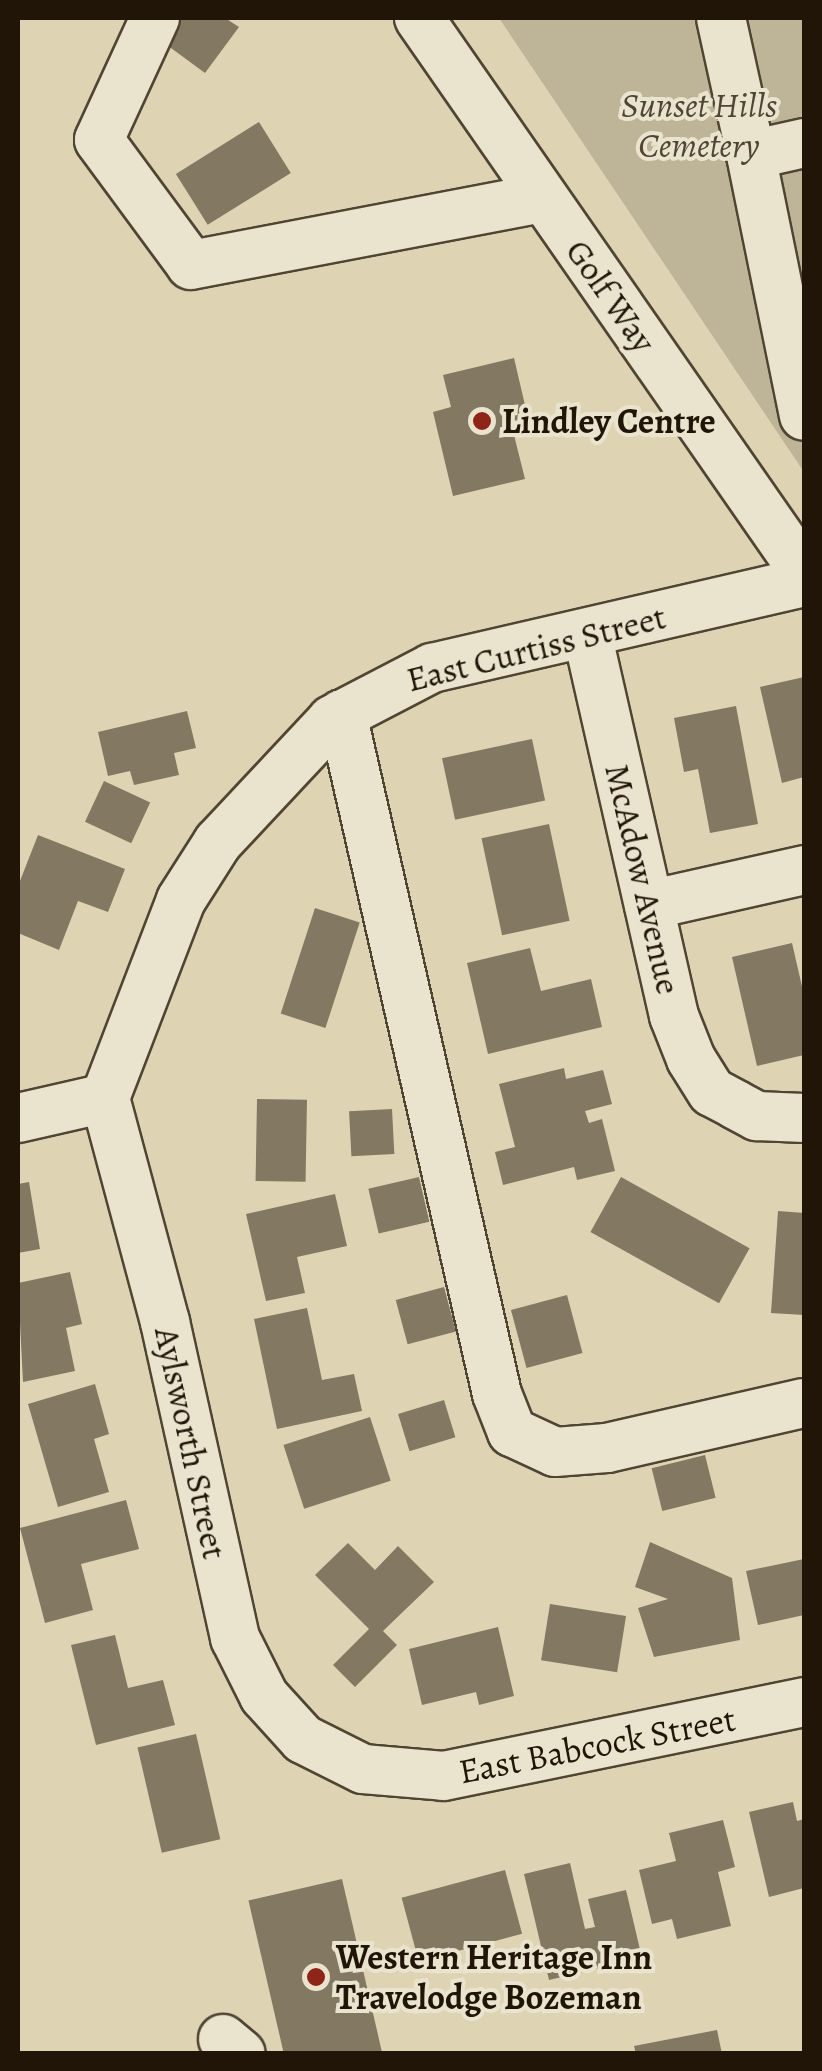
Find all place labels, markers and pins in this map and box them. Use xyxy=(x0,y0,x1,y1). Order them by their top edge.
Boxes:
place label: Lindley Centre xyxy=(502,400,716,442)
marker: Lindley Centre xyxy=(471,410,493,432)
place label: Western Heritage Inn Travelodge Bozeman xyxy=(336,1936,652,2018)
marker: Western Heritage Inn Travelodge Bozeman xyxy=(305,1966,327,1988)

